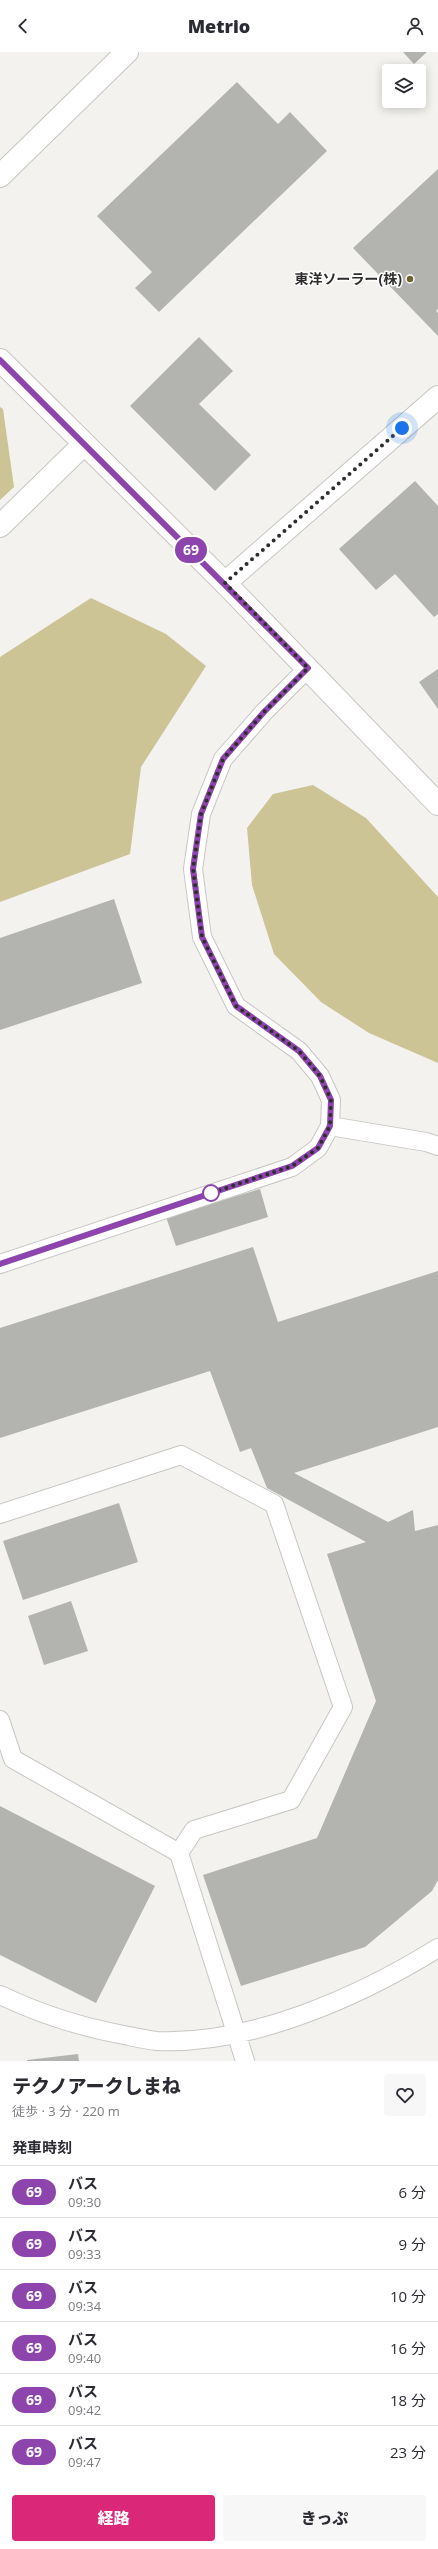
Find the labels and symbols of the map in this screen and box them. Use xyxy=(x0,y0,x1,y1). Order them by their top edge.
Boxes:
place label: 東洋ソーラー(株) xyxy=(295,269,402,288)
marker: 東洋ソーラー(株) xyxy=(405,274,415,284)
your location xyxy=(392,418,412,438)
line badge: 69 xyxy=(173,537,209,563)
unlabelled marker xyxy=(202,1184,220,1202)

